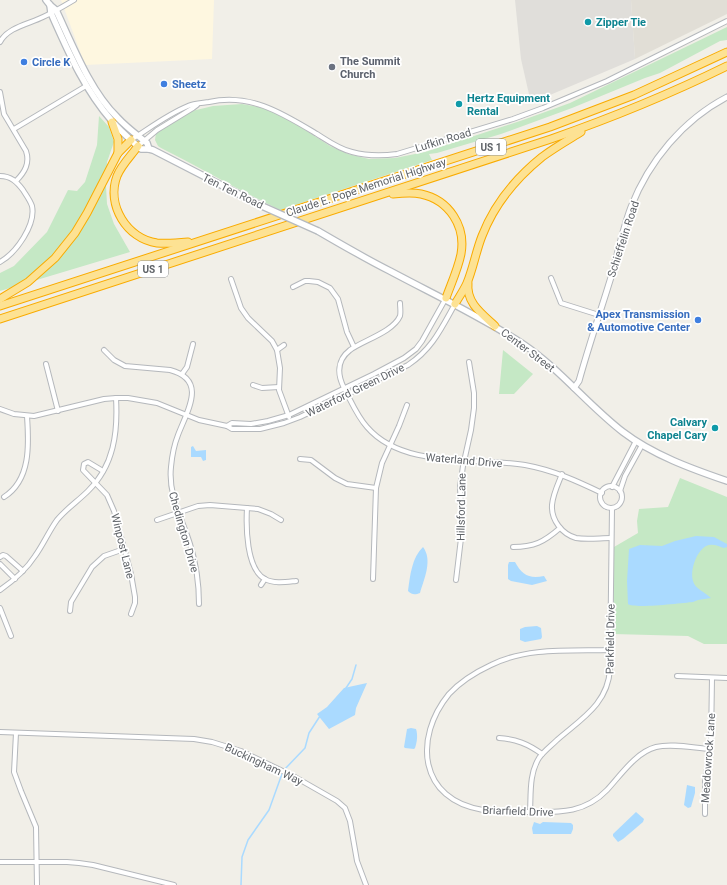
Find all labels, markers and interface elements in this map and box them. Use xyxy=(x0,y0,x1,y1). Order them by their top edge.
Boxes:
place label: Zipper Tie xyxy=(596,16,646,29)
marker: Zipper Tie xyxy=(583,17,593,27)
place label: The Summit Church xyxy=(340,55,401,81)
place label: Circle K xyxy=(32,56,71,69)
marker: Circle K xyxy=(19,57,29,67)
marker: The Summit Church xyxy=(327,62,337,72)
place label: Sheetz xyxy=(172,78,207,91)
marker: Sheetz xyxy=(159,79,169,89)
place label: Hertz Equipment Rental xyxy=(467,92,550,118)
marker: Hertz Equipment Rental xyxy=(454,99,464,109)
street label: Lufkin Road xyxy=(414,126,473,155)
road number: US 1 xyxy=(476,139,506,155)
street label: Claude E. Pope Memorial Highway xyxy=(284,155,449,220)
street label: Ten Ten Road xyxy=(200,171,265,212)
street label: Schieffelin Road xyxy=(605,199,642,279)
road number: US 1 xyxy=(138,261,168,277)
place label: Apex Transmission & Automotive Center xyxy=(587,308,690,334)
marker: Apex Transmission & Automotive Center xyxy=(693,315,703,325)
street label: Center Street xyxy=(498,326,557,375)
street label: Waterford Green Drive xyxy=(304,361,407,420)
place label: Calvary Chapel Cary xyxy=(647,416,707,442)
marker: Calvary Chapel Cary xyxy=(710,423,720,433)
street label: Waterland Drive xyxy=(425,451,503,470)
street label: Hillsford Lane xyxy=(454,473,469,541)
street label: Chedington Drive xyxy=(166,490,201,574)
street label: Winpost Lane xyxy=(108,512,137,580)
street label: Parkfield Drive xyxy=(603,604,618,674)
street label: Meadowrock Lane xyxy=(699,713,718,803)
street label: Buckingham Way xyxy=(223,741,305,788)
street label: Briarfield Drive xyxy=(482,804,554,819)

